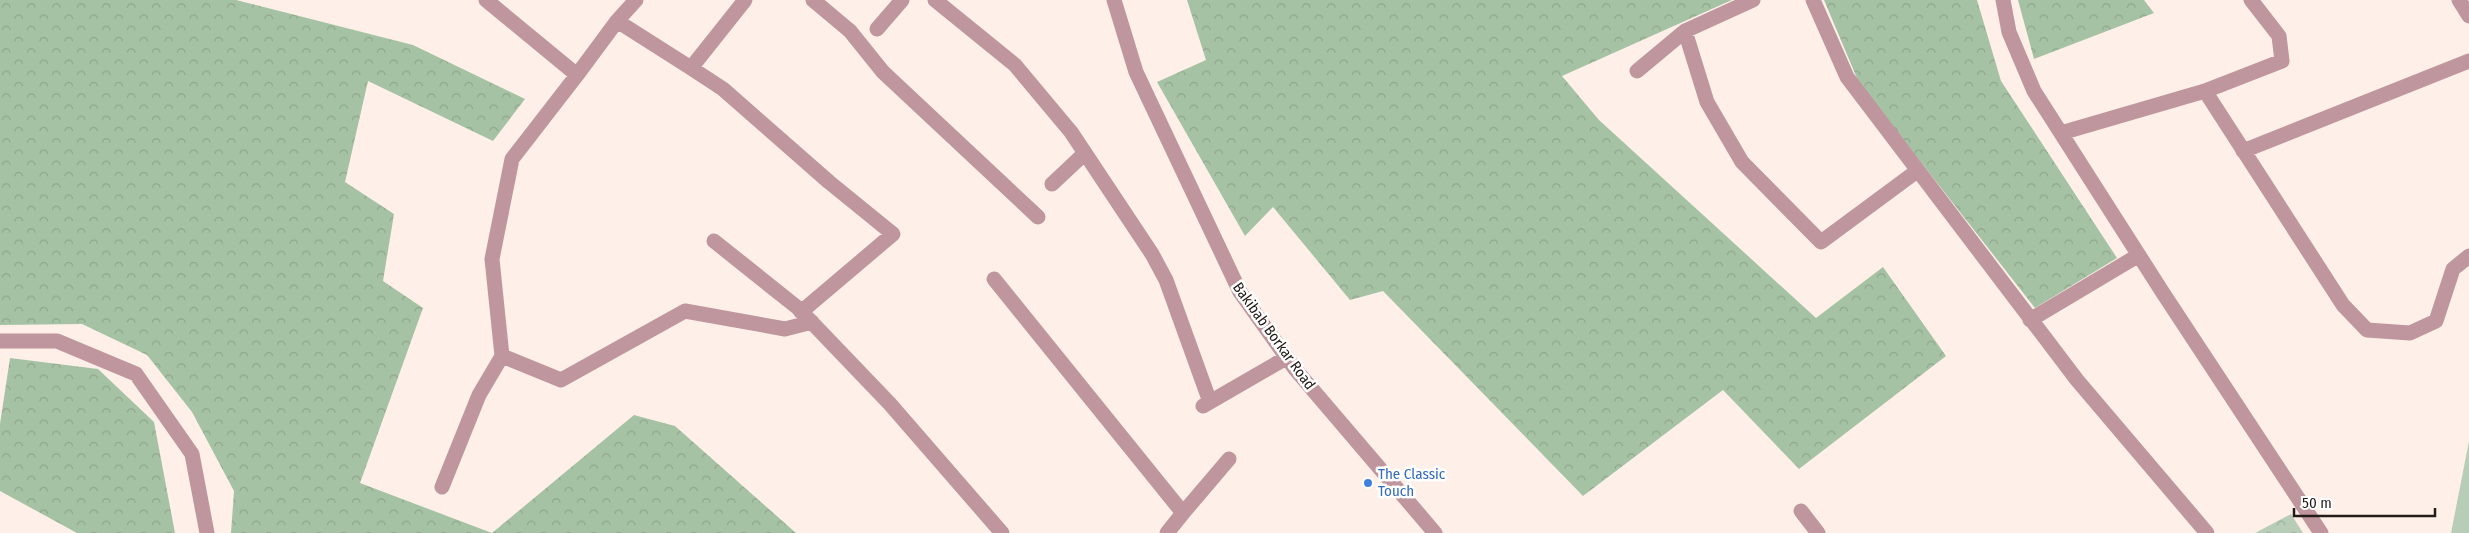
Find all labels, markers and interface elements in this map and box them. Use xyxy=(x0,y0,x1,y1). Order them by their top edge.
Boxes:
street label: Bakibab Borkar Road xyxy=(1229,279,1319,393)
place label: The Classic Touch xyxy=(1378,465,1446,500)
marker: The Classic Touch xyxy=(1362,477,1374,489)
scale bar xyxy=(2294,486,2435,518)
text: 50 m xyxy=(2302,494,2332,512)

